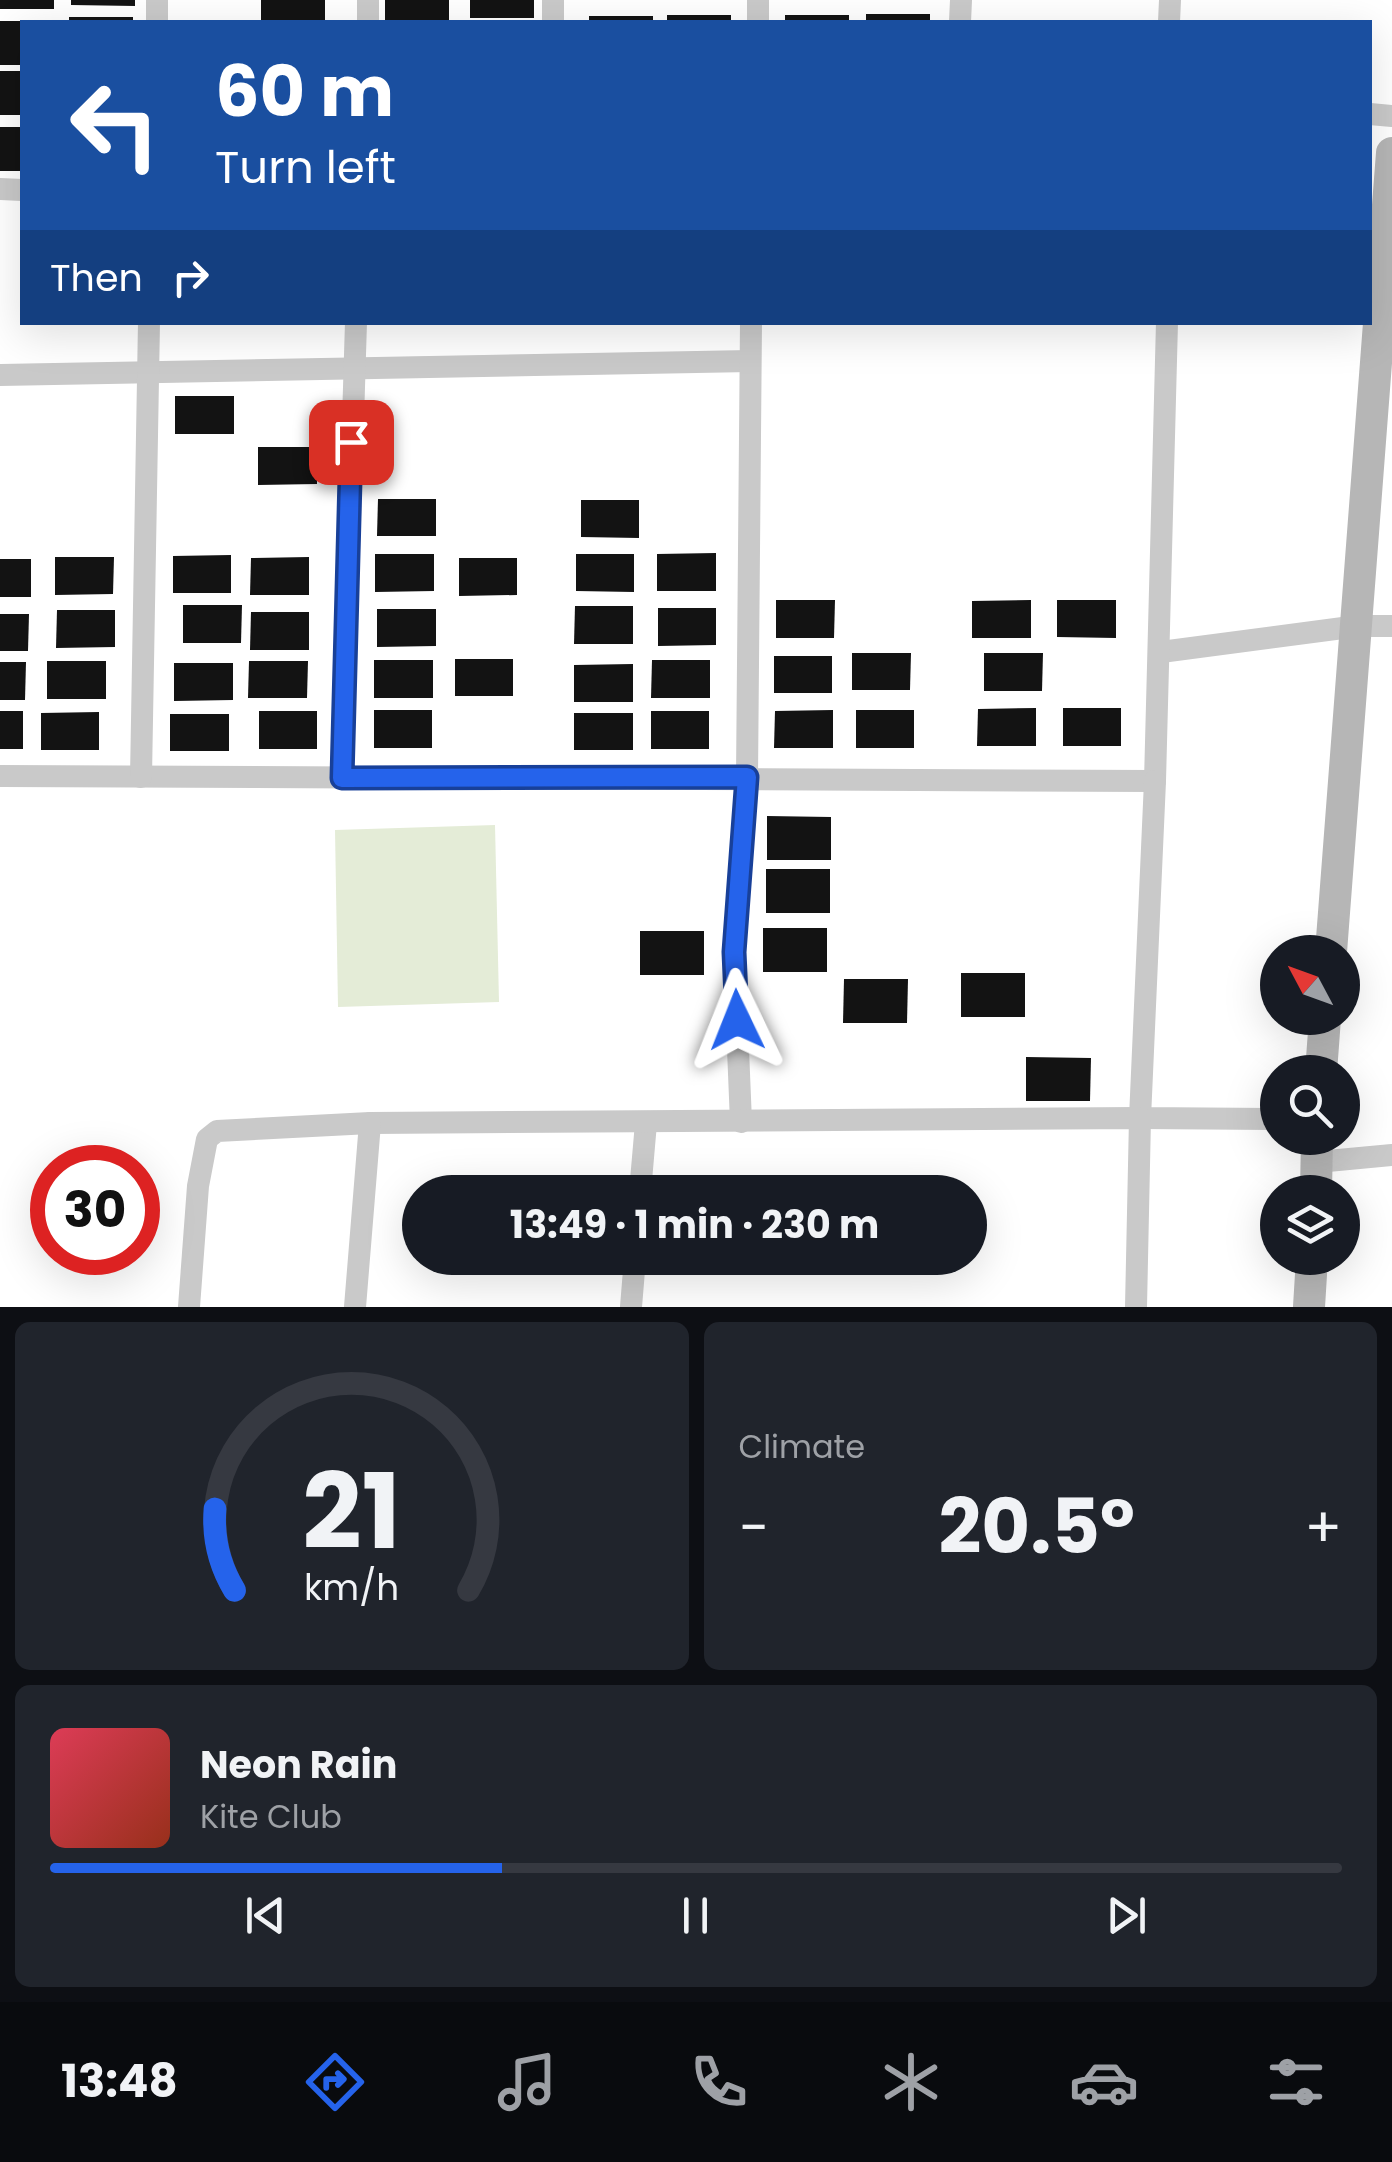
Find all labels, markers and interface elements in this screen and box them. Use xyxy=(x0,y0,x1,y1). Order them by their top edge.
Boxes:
text: 60 m xyxy=(215,42,394,141)
icon: left xyxy=(50,60,180,190)
text: Turn left xyxy=(215,136,396,199)
icon: right xyxy=(163,250,218,305)
text: Then xyxy=(50,251,143,304)
pin xyxy=(309,400,394,485)
icon: arrive xyxy=(324,415,379,470)
north arrow xyxy=(1260,935,1360,1035)
map controls xyxy=(1260,935,1360,1275)
position arrow xyxy=(685,968,789,1072)
button: search xyxy=(1260,1055,1360,1155)
speed limit sign: 30 xyxy=(30,1145,160,1275)
button: layers xyxy=(1260,1175,1360,1275)
text: 13:49 · 1 min · 230 m xyxy=(510,1198,879,1251)
text: Climate xyxy=(739,1424,865,1469)
text: 21 xyxy=(302,1439,401,1584)
text: 20.5° xyxy=(938,1474,1135,1579)
text: − xyxy=(739,1489,769,1566)
text: + xyxy=(1304,1489,1342,1566)
text: km/h xyxy=(304,1562,399,1613)
text: Neon Rain xyxy=(200,1738,397,1791)
text: Kite Club xyxy=(200,1794,342,1839)
icon: previous xyxy=(238,1888,293,1943)
icon: pause xyxy=(668,1888,723,1943)
icon: next xyxy=(1099,1888,1154,1943)
icon: directions xyxy=(300,2047,370,2117)
icon: music xyxy=(492,2047,562,2117)
icon: phone xyxy=(684,2047,754,2117)
icon: climate xyxy=(876,2047,946,2117)
icon: car xyxy=(1069,2047,1139,2117)
icon: filters xyxy=(1261,2047,1331,2117)
text: 13:48 xyxy=(61,2050,178,2113)

